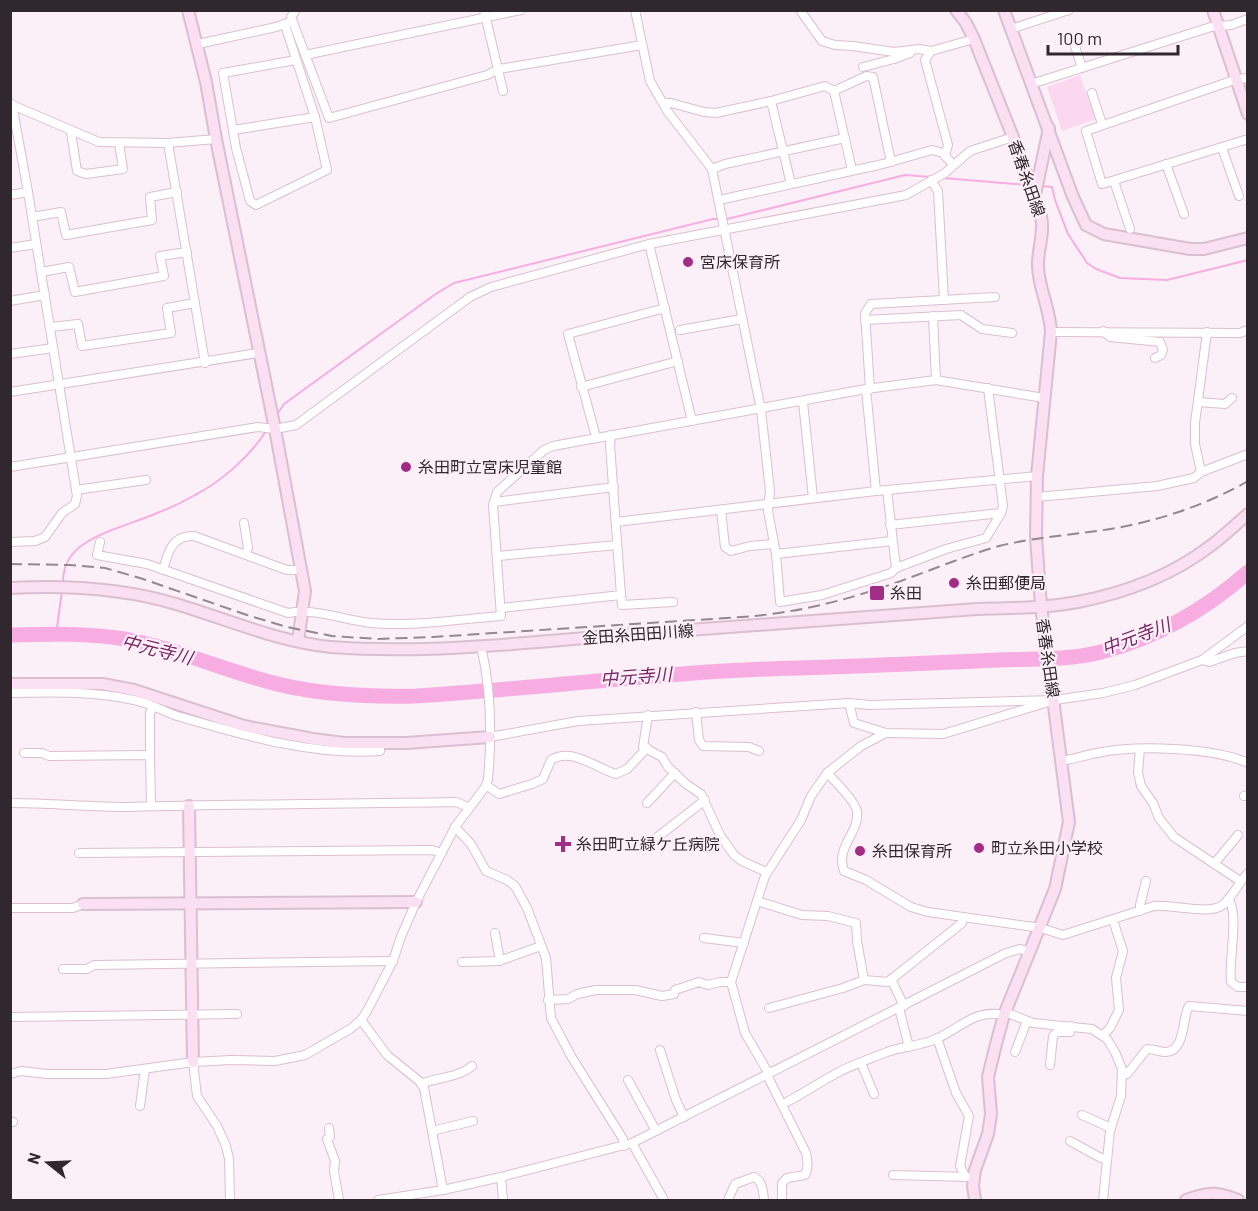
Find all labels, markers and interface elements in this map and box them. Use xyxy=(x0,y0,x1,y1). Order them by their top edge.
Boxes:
scale bar xyxy=(1048,18,1178,56)
text: 100 m xyxy=(1057,27,1102,49)
street label: 香春糸田線 xyxy=(1005,137,1049,219)
place label: 宮床保育所 xyxy=(700,252,780,271)
marker: 宮床保育所 xyxy=(681,255,695,269)
place label: 糸田町立宮床児童館 xyxy=(418,457,562,476)
marker: 糸田町立宮床児童館 xyxy=(399,460,413,474)
place label: 糸田郵便局 xyxy=(966,573,1046,592)
marker: 糸田郵便局 xyxy=(947,576,961,590)
place label: 糸田 xyxy=(890,583,922,602)
marker: 糸田 xyxy=(868,584,886,602)
water label: 中元寺川 xyxy=(1098,612,1175,659)
street label: 香春糸田線 xyxy=(1034,617,1063,699)
street label: 金田糸田田川線 xyxy=(581,620,694,647)
water label: 中元寺川 xyxy=(120,630,197,669)
water label: 中元寺川 xyxy=(599,662,675,689)
place label: 糸田町立緑ケ丘病院 xyxy=(576,834,720,853)
marker: 糸田町立緑ケ丘病院 xyxy=(554,835,572,853)
place label: 町立糸田小学校 xyxy=(991,838,1103,857)
place label: 糸田保育所 xyxy=(872,841,952,860)
marker: 町立糸田小学校 xyxy=(972,841,986,855)
marker: 糸田保育所 xyxy=(853,844,867,858)
north arrow xyxy=(18,1133,78,1193)
text: N xyxy=(23,1150,44,1166)

